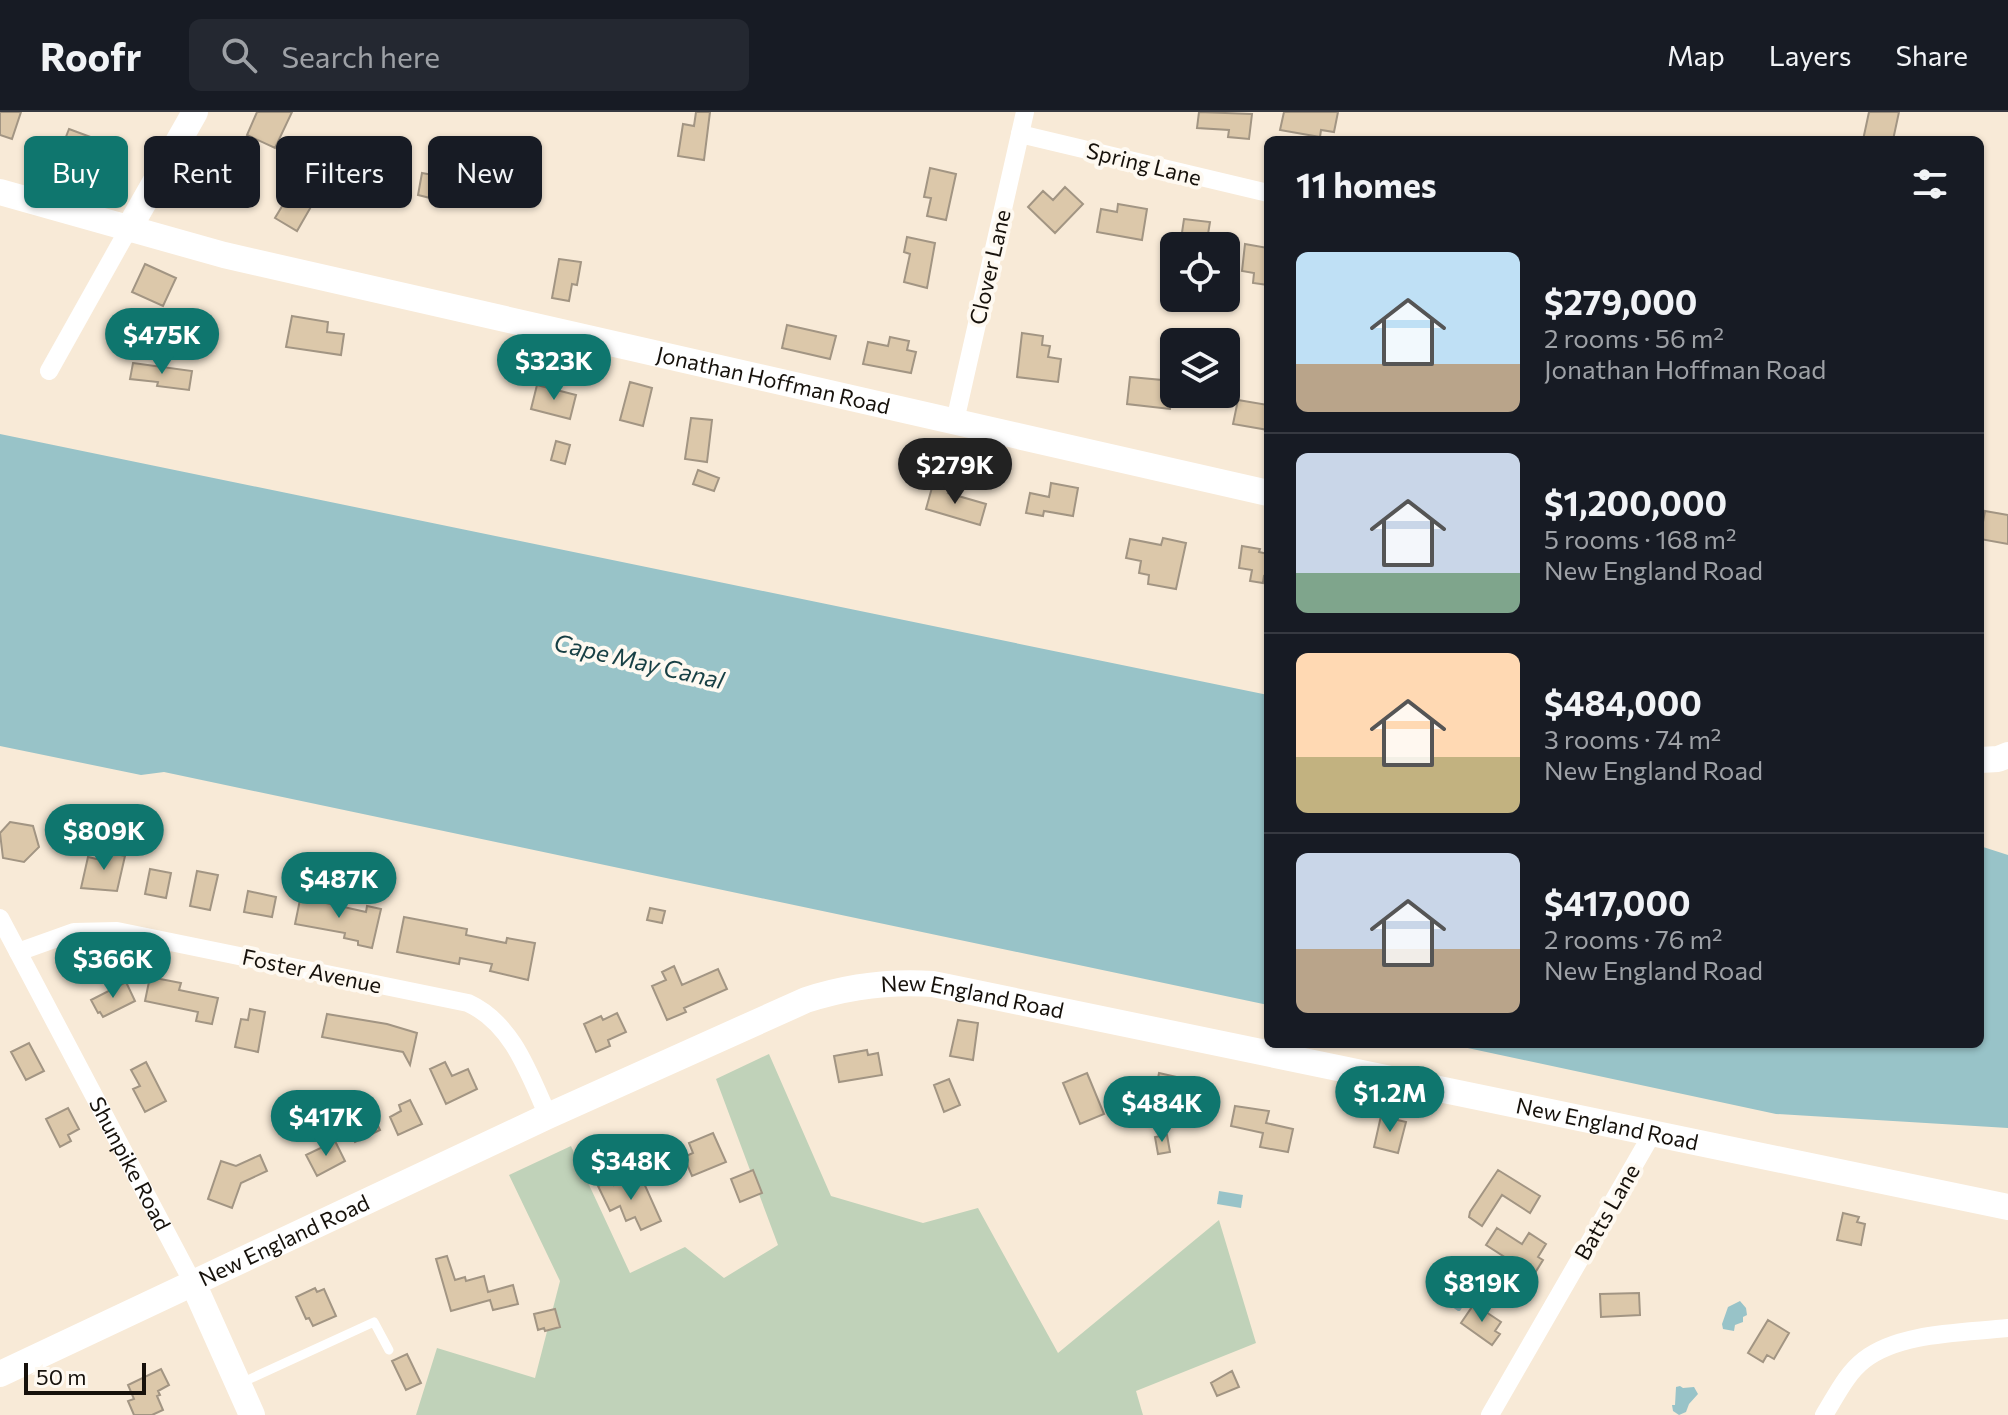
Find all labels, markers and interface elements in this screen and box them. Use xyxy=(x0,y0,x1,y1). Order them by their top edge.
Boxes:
search box xyxy=(189,19,749,91)
text: Roofr xyxy=(40,32,141,79)
icon: search xyxy=(217,33,261,77)
text: Search here xyxy=(281,37,440,74)
text: Map xyxy=(1667,38,1725,72)
text: Layers xyxy=(1769,38,1851,72)
text: Share xyxy=(1895,38,1968,72)
chip: Buy xyxy=(24,136,128,208)
chip: Rent xyxy=(144,136,260,208)
chip: Filters xyxy=(276,136,412,208)
chip: New xyxy=(428,136,542,208)
street label: Spring Lane xyxy=(1084,136,1204,191)
icon: filters xyxy=(1908,162,1952,206)
text: 11 homes xyxy=(1296,163,1437,205)
street label: Clover Lane xyxy=(963,207,1016,327)
map controls xyxy=(1160,232,1240,408)
button: locate xyxy=(1160,232,1240,312)
text: $279,000 xyxy=(1544,280,1697,322)
icon: home xyxy=(1360,284,1456,380)
pin: $475K xyxy=(106,308,218,376)
text: $475K xyxy=(123,318,201,349)
text: 2 rooms · 56 m² xyxy=(1544,322,1724,353)
button: layers xyxy=(1160,328,1240,408)
pin: $323K xyxy=(498,334,610,402)
street label: Jonathan Hoffman Road xyxy=(654,340,893,419)
text: $323K xyxy=(515,344,593,375)
text: Jonathan Hoffman Road xyxy=(1544,353,1826,384)
pin: $279K xyxy=(899,438,1011,506)
text: $279K xyxy=(916,448,994,479)
text: $1,200,000 xyxy=(1544,481,1727,523)
icon: home xyxy=(1360,485,1456,581)
text: 5 rooms · 168 m² xyxy=(1544,523,1736,554)
text: New England Road xyxy=(1544,554,1763,585)
water label: Cape May Canal xyxy=(551,627,728,694)
text: $484,000 xyxy=(1544,681,1702,723)
icon: home xyxy=(1360,685,1456,781)
text: 3 rooms · 74 m² xyxy=(1544,723,1721,754)
text: New England Road xyxy=(1544,754,1763,785)
pin: $809K xyxy=(48,804,160,872)
text: $809K xyxy=(63,814,145,845)
pin: $487K xyxy=(283,852,395,920)
text: $487K xyxy=(299,862,379,893)
text: $417,000 xyxy=(1544,881,1691,923)
icon: home xyxy=(1360,885,1456,981)
text: 2 rooms · 76 m² xyxy=(1544,923,1723,954)
pin: $366K xyxy=(57,932,169,1000)
text: $366K xyxy=(73,942,153,973)
street label: Foster Avenue xyxy=(240,943,384,998)
text: New England Road xyxy=(1544,954,1763,985)
street label: New England Road xyxy=(880,969,1066,1024)
pin: $1.2M xyxy=(1334,1066,1446,1134)
pin: $484K xyxy=(1106,1076,1218,1144)
text: $1.2M xyxy=(1353,1076,1427,1107)
text: $484K xyxy=(1121,1086,1203,1117)
pin: $417K xyxy=(270,1090,382,1158)
street label: New England Road xyxy=(1514,1091,1701,1155)
street label: Shunpike Road xyxy=(84,1092,177,1235)
text: $417K xyxy=(289,1100,363,1131)
pin: $348K xyxy=(575,1134,687,1202)
text: $348K xyxy=(591,1144,671,1175)
street label: Batts Lane xyxy=(1568,1159,1645,1265)
street label: New England Road xyxy=(194,1188,374,1292)
pin: $819K xyxy=(1426,1256,1538,1324)
text: $819K xyxy=(1444,1266,1521,1297)
scale bar xyxy=(24,1359,146,1395)
text: 50 m xyxy=(36,1363,86,1390)

